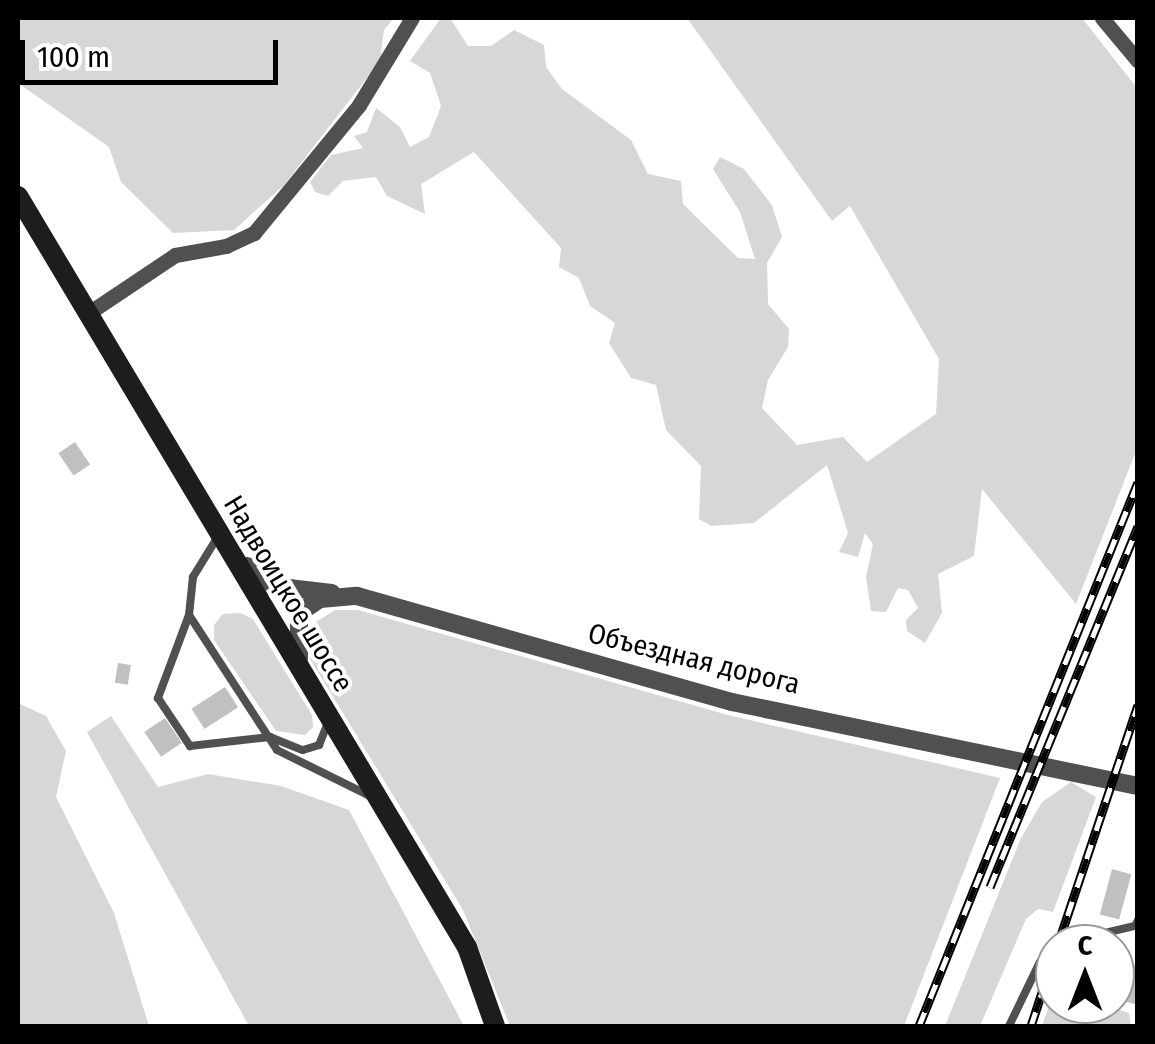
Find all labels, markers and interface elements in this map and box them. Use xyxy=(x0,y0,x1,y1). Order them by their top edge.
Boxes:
scale bar xyxy=(25,20,282,82)
text: 100 m xyxy=(37,39,110,75)
street label: Надвоицкое шоссе xyxy=(216,490,360,698)
street label: Объездная дорога xyxy=(585,616,803,702)
north arrow xyxy=(1035,924,1135,1024)
text: С xyxy=(1078,929,1092,962)

